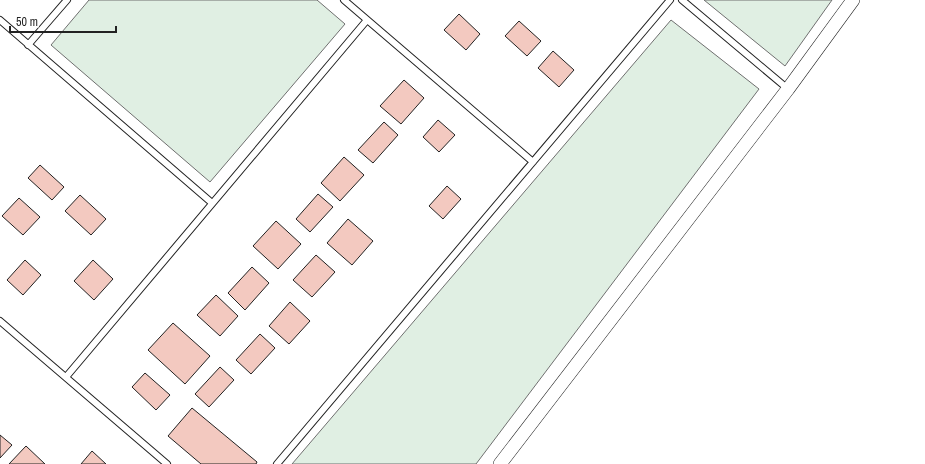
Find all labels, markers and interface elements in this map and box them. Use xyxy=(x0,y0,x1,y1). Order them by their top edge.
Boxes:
scale bar xyxy=(10,8,116,34)
text: 50 m xyxy=(16,14,38,30)

